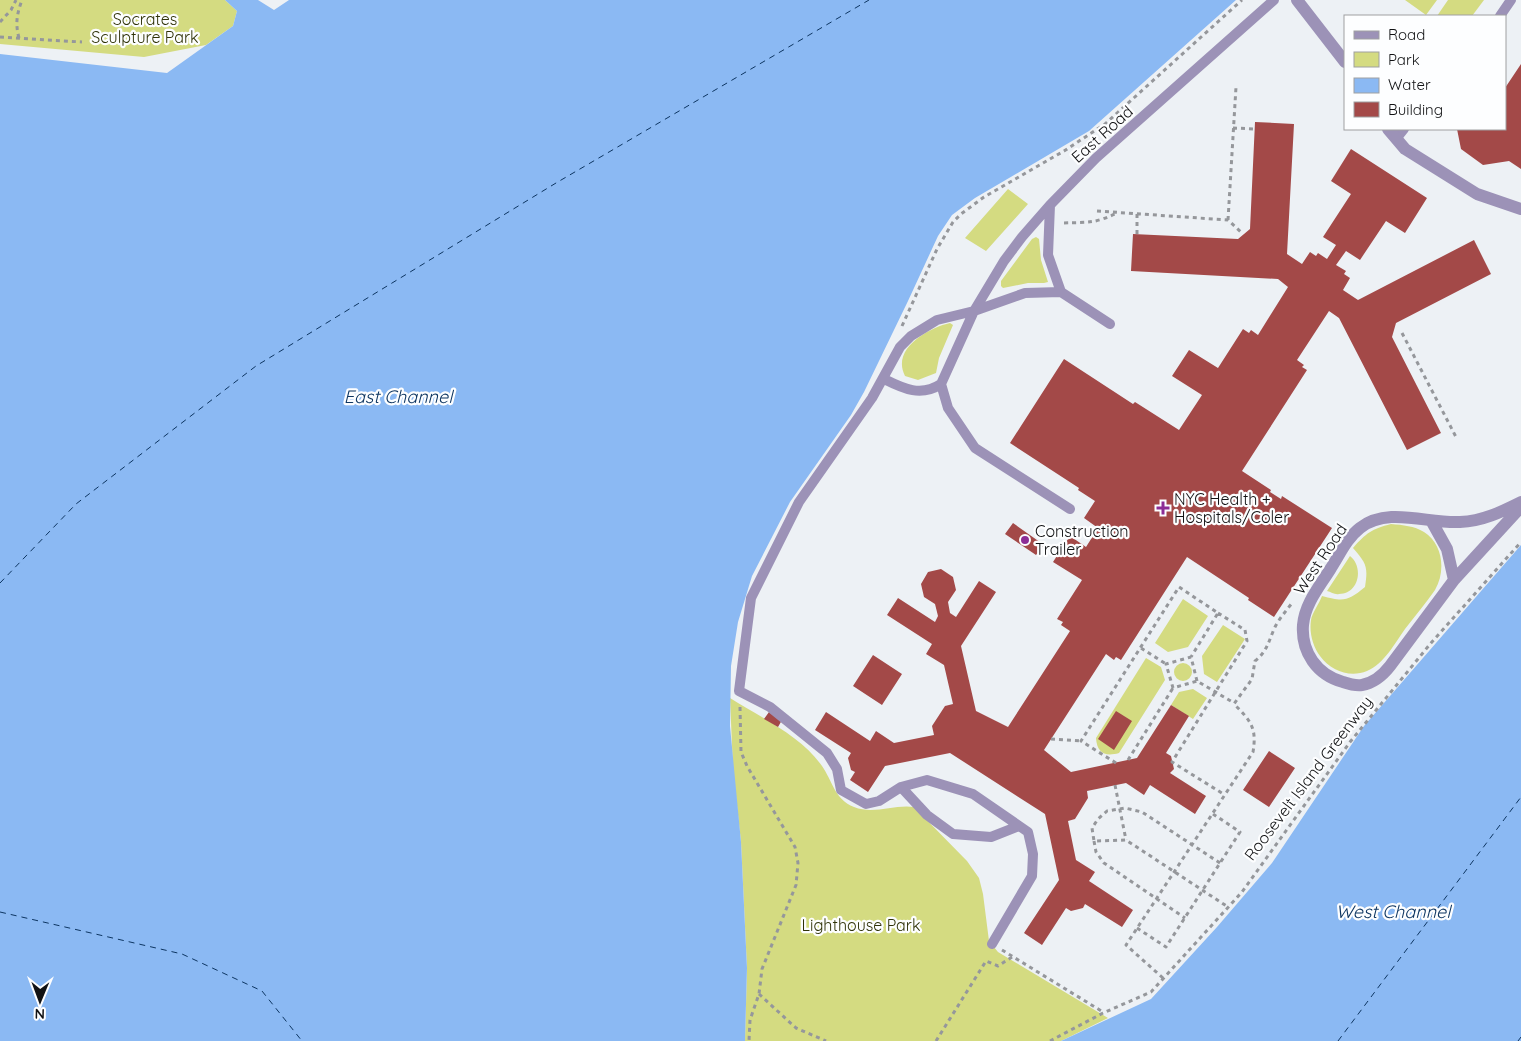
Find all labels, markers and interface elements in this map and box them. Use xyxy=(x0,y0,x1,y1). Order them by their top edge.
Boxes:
park label: Socrates Sculpture Park xyxy=(91,9,199,47)
legend xyxy=(1344,15,1506,130)
text: Road xyxy=(1388,25,1425,44)
text: Park xyxy=(1388,50,1420,69)
text: Water xyxy=(1388,75,1431,94)
text: Building xyxy=(1388,100,1443,119)
street label: East Road xyxy=(1067,101,1137,167)
water label: East Channel xyxy=(344,385,454,408)
place label: NYC Health + Hospitals/Coler xyxy=(1174,489,1289,527)
marker: NYC Health + Hospitals/Coler xyxy=(1156,501,1170,515)
street label: West Road xyxy=(1289,520,1351,598)
place label: Construction Trailer xyxy=(1035,521,1129,559)
marker: Construction Trailer xyxy=(1019,534,1031,546)
street label: Roosevelt Island Greenway xyxy=(1240,692,1376,864)
water label: West Channel xyxy=(1336,900,1452,923)
park label: Lighthouse Park xyxy=(801,915,921,935)
north arrow xyxy=(15,976,65,1026)
text: N xyxy=(34,1005,45,1023)

